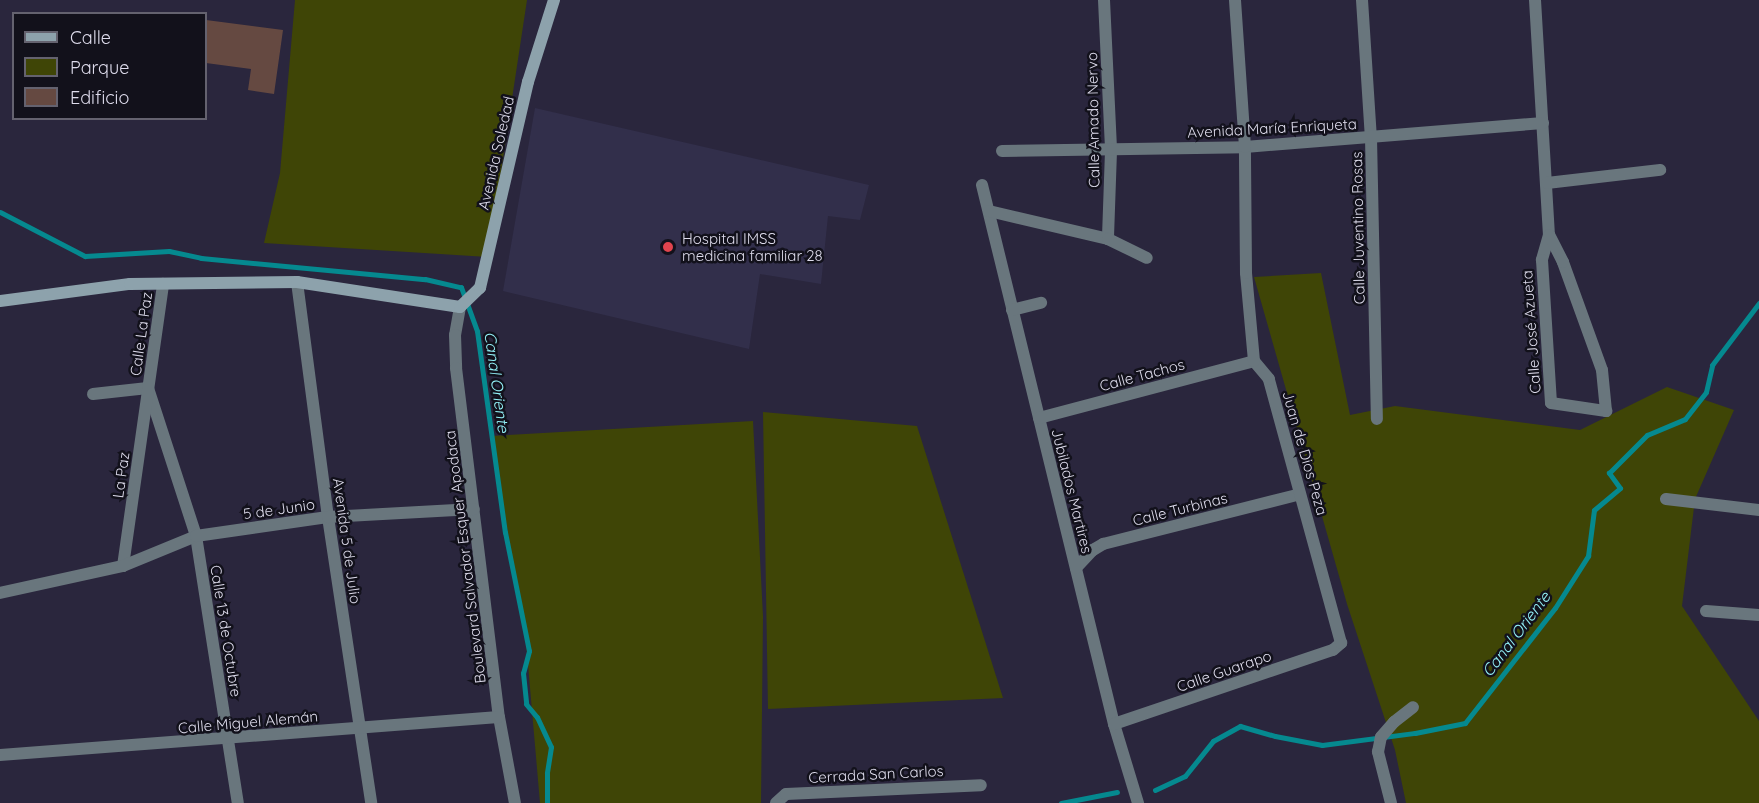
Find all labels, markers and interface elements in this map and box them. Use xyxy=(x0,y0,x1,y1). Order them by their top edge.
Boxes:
legend xyxy=(12,12,207,120)
text: Calle xyxy=(70,26,111,49)
street label: Calle Amado Nervo xyxy=(1083,52,1103,188)
text: Parque xyxy=(70,56,129,79)
text: Edificio xyxy=(70,86,129,109)
street label: Avenida Soledad xyxy=(474,94,518,212)
street label: Avenida María Enriqueta xyxy=(1187,115,1357,141)
street label: Calle Juventino Rosas xyxy=(1348,151,1368,305)
place label: Hospital IMSS medicina familiar 28 xyxy=(682,229,823,264)
marker: Hospital IMSS medicina familiar 28 xyxy=(659,238,677,256)
street label: Calle José Azueta xyxy=(1518,270,1544,394)
street label: Calle La Paz xyxy=(126,291,156,377)
water label: Canal Oriente xyxy=(480,330,514,434)
street label: Calle Tachos xyxy=(1098,355,1186,395)
street label: Juan de Dios Peza xyxy=(1279,389,1331,517)
street label: Jubilados Martires xyxy=(1048,427,1096,555)
street label: Boulevard Salvador Esquer Apodaca xyxy=(441,430,489,684)
street label: La Paz xyxy=(109,451,133,499)
street label: Avenida 5 de Julio xyxy=(329,477,365,605)
street label: Calle Turbinas xyxy=(1131,489,1229,529)
street label: 5 de Junio xyxy=(242,495,316,523)
street label: Calle 13 de Octubre xyxy=(207,564,245,698)
water label: Canal Oriente xyxy=(1478,588,1554,680)
street label: Calle Guarapo xyxy=(1174,646,1274,696)
street label: Calle Miguel Alemán xyxy=(177,707,319,737)
street label: Cerrada San Carlos xyxy=(808,761,944,787)

